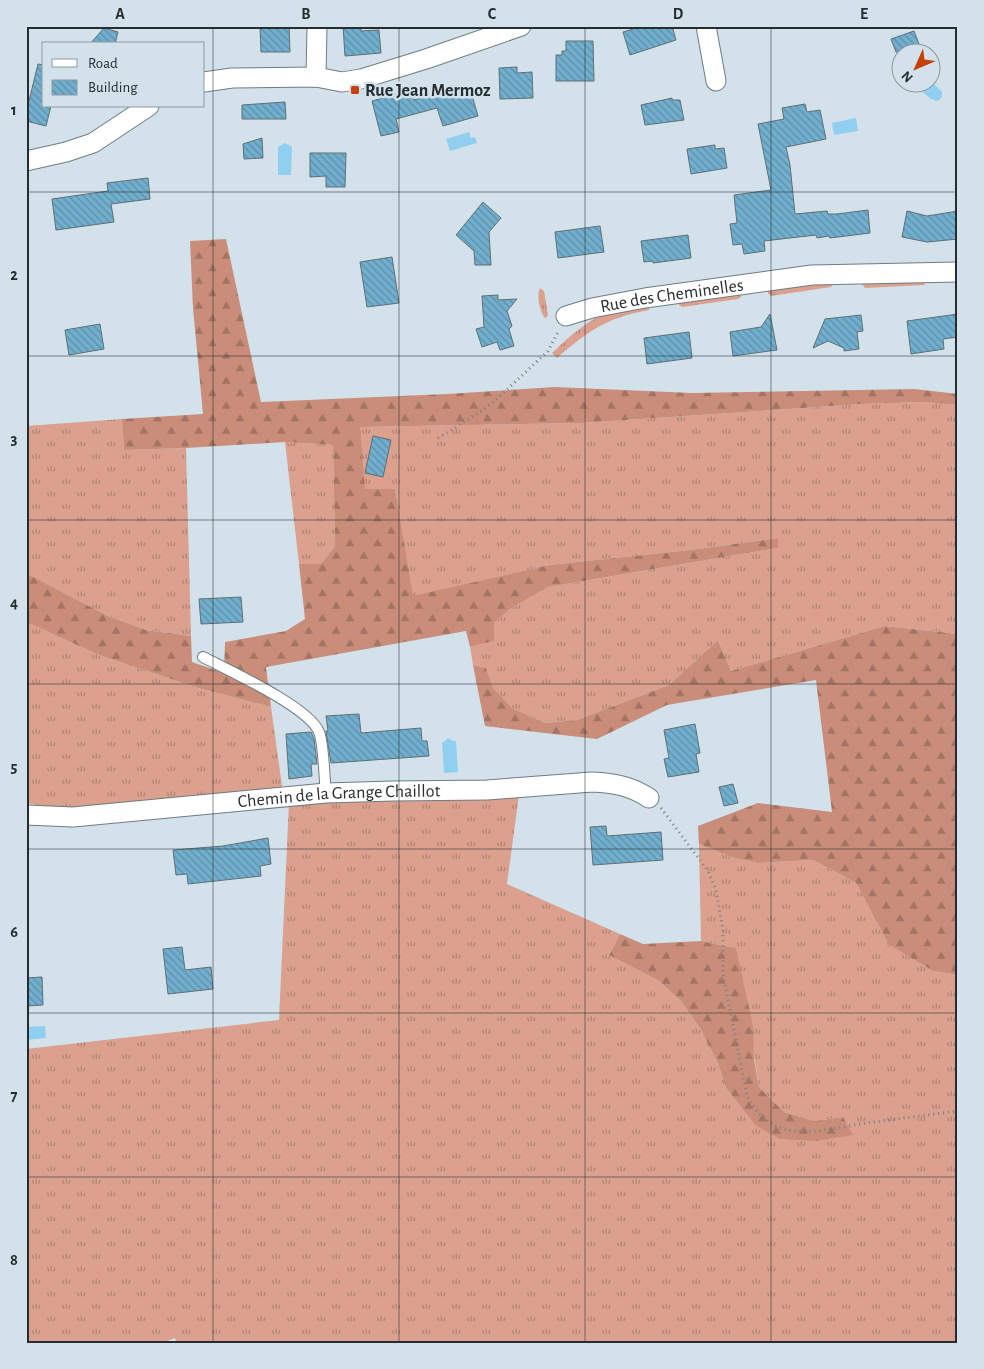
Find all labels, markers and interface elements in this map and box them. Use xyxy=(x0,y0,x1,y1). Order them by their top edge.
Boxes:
text: A xyxy=(115,6,125,22)
text: B xyxy=(301,6,311,22)
text: C xyxy=(488,6,497,22)
text: D xyxy=(673,6,684,22)
text: E xyxy=(860,6,868,22)
legend xyxy=(42,42,205,108)
north arrow xyxy=(892,42,942,92)
text: Road xyxy=(88,56,118,71)
text: N xyxy=(899,68,916,85)
text: Building xyxy=(88,80,138,95)
place label: Rue Jean Mermoz xyxy=(365,82,491,100)
marker: Rue Jean Mermoz xyxy=(349,84,361,96)
text: 1 xyxy=(11,102,17,118)
text: 2 xyxy=(10,267,18,283)
street label: Rue des Cheminelles xyxy=(599,277,745,316)
text: 3 xyxy=(11,431,18,447)
text: 4 xyxy=(10,595,18,611)
text: 5 xyxy=(11,759,18,775)
street label: Chemin de la Grange Chaillot xyxy=(237,782,441,811)
text: 6 xyxy=(10,924,18,940)
text: 7 xyxy=(11,1088,18,1104)
text: 8 xyxy=(10,1252,18,1268)

